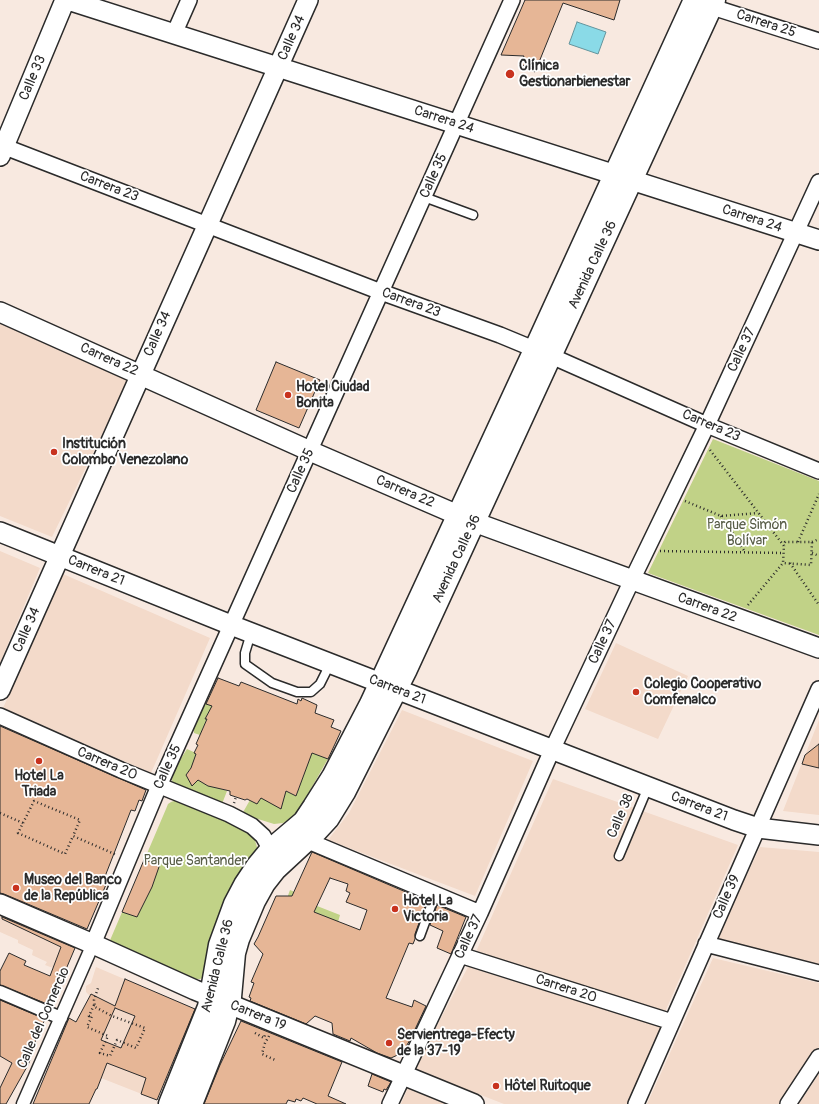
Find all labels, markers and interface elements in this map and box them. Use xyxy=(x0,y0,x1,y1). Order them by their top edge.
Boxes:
street label: Carrera 25 xyxy=(734,6,798,42)
street label: Calle 34 xyxy=(275,13,309,63)
street label: Calle 33 xyxy=(16,53,50,103)
place label: Clínica Gestionarbienestar xyxy=(519,58,631,90)
marker: Clínica Gestionarbienestar xyxy=(504,68,516,80)
street label: Carrera 24 xyxy=(412,102,476,138)
street label: Calle 35 xyxy=(417,151,451,201)
street label: Carrera 23 xyxy=(77,168,141,206)
street label: Carrera 24 xyxy=(720,201,784,237)
street label: Avenida Calle 36 xyxy=(565,218,621,312)
street label: Carrera 23 xyxy=(379,285,443,321)
street label: Calle 34 xyxy=(141,309,175,359)
street label: Calle 37 xyxy=(724,325,760,375)
street label: Carrera 22 xyxy=(77,340,141,380)
place label: Hotel Ciudad Bonita xyxy=(296,379,370,412)
marker: Hotel Ciudad Bonita xyxy=(283,390,293,400)
street label: Carrera 23 xyxy=(679,406,743,446)
place label: Institución Colombo Venezolano xyxy=(62,436,188,468)
street label: Calle 35 xyxy=(284,446,318,496)
marker: Institución Colombo Venezolano xyxy=(49,447,59,457)
street label: Carrera 22 xyxy=(373,472,437,512)
street label: Avenida Calle 36 xyxy=(429,512,485,606)
park label: Parque Simón Bolívar xyxy=(707,517,787,550)
street label: Carrera 21 xyxy=(65,552,127,590)
street label: Carrera 22 xyxy=(675,590,739,626)
street label: Calle 34 xyxy=(10,605,44,655)
street label: Calle 37 xyxy=(585,617,621,667)
street label: Carrera 21 xyxy=(366,671,428,709)
place label: Colegio Cooperativo Comfenalco xyxy=(644,676,761,708)
marker: Colegio Cooperativo Comfenalco xyxy=(631,687,641,697)
street label: Calle 35 xyxy=(151,742,185,792)
street label: Carrera 20 xyxy=(74,744,140,784)
marker: Hotel La Triada xyxy=(34,756,44,766)
place label: Hotel La Triada xyxy=(14,768,64,800)
street label: Carrera 21 xyxy=(668,788,730,826)
street label: Calle 38 xyxy=(604,791,638,841)
park label: Parque Santander xyxy=(144,853,246,869)
place label: Museo del Banco de la República xyxy=(24,872,122,904)
street label: Calle 39 xyxy=(710,872,744,922)
marker: Museo del Banco de la República xyxy=(11,883,21,893)
place label: Hotel La Victoria xyxy=(403,893,453,926)
marker: Hotel La Victoria xyxy=(390,904,400,914)
street label: Calle 37 xyxy=(451,912,487,962)
street label: Avenida Calle 36 xyxy=(198,918,238,1014)
street label: Calle del Comercio xyxy=(14,965,74,1071)
street label: Carrera 20 xyxy=(533,971,599,1007)
street label: Carrera 19 xyxy=(228,997,288,1035)
place label: Servientrega-Efecty de la 37-19 xyxy=(397,1027,515,1060)
marker: Servientrega-Efecty de la 37-19 xyxy=(384,1038,394,1048)
place label: Hôtel Ruitoque xyxy=(504,1078,591,1094)
marker: Hôtel Ruitoque xyxy=(491,1081,501,1091)

